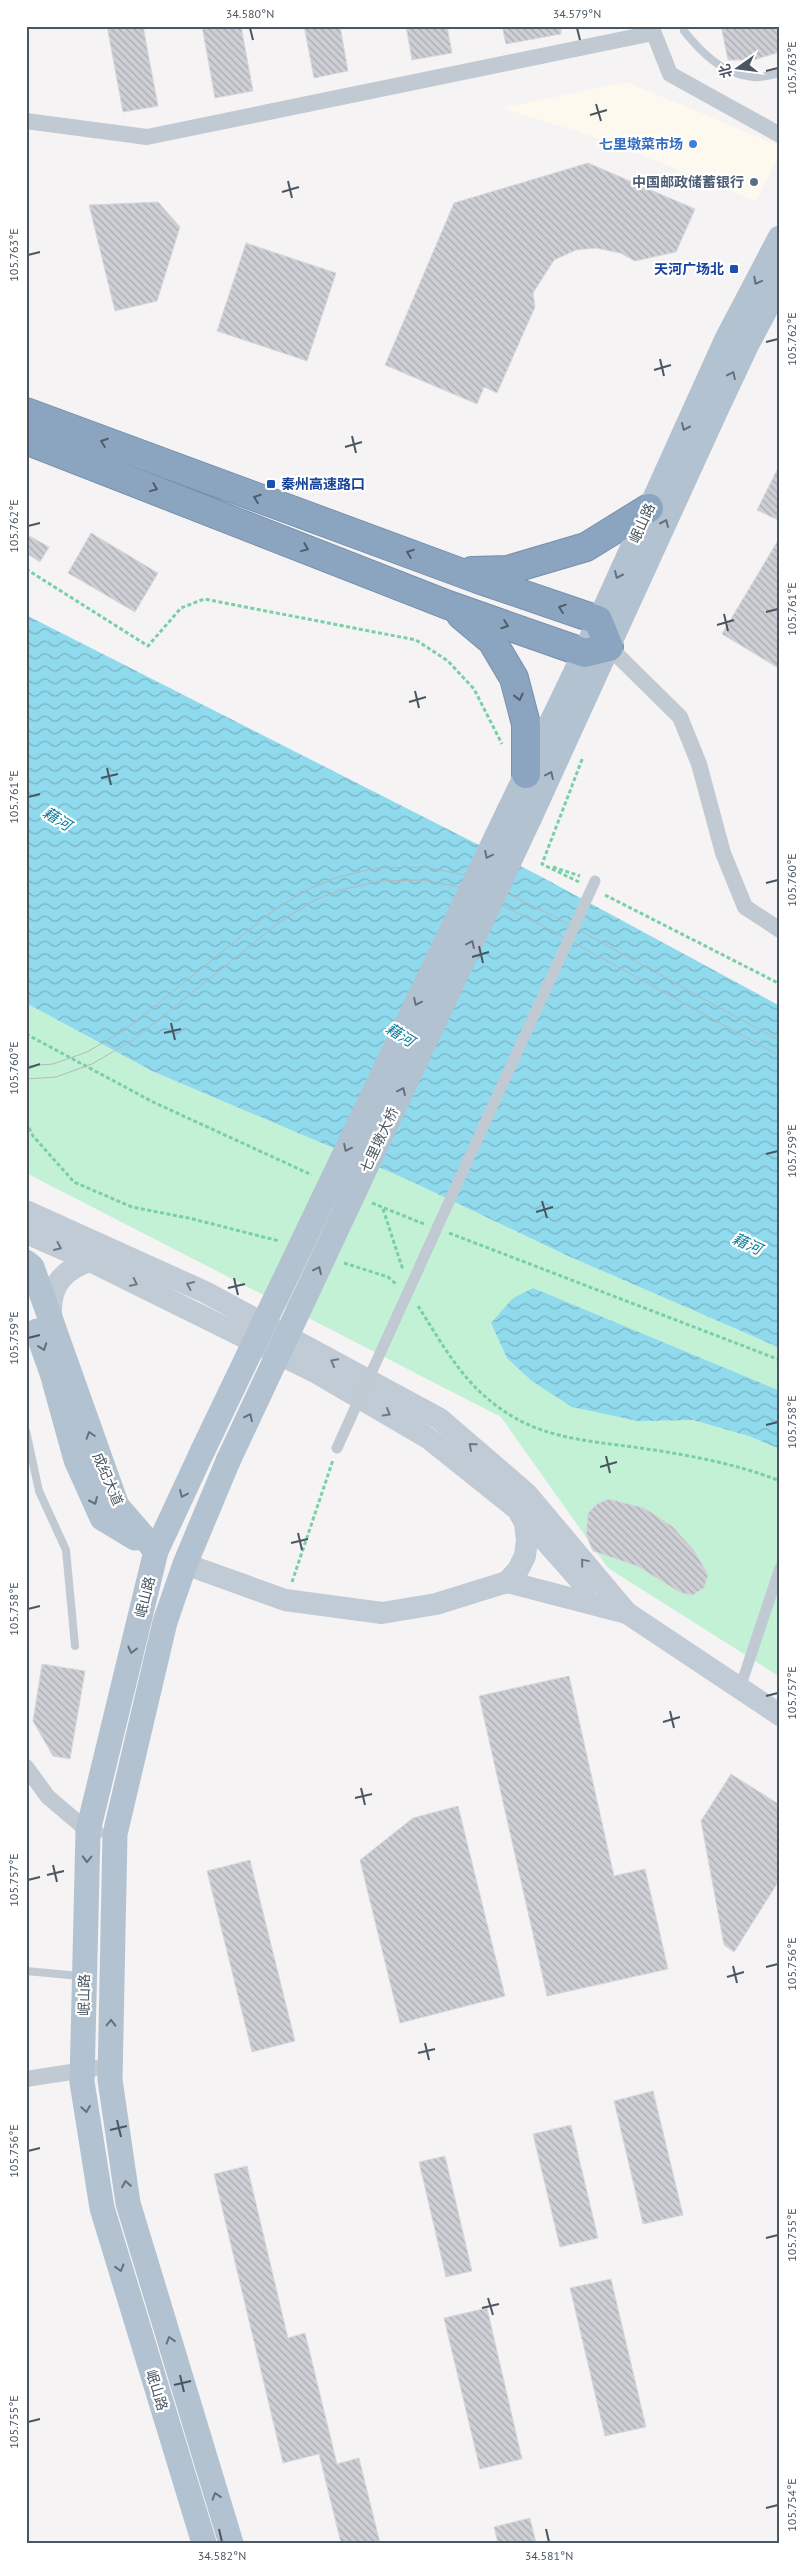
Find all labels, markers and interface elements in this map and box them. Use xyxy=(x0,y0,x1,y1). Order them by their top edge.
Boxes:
text: 34.580°N xyxy=(226,6,274,21)
text: 34.579°N xyxy=(553,6,601,21)
text: 105.763°E xyxy=(784,41,799,95)
north arrow xyxy=(714,42,764,92)
text: 北 xyxy=(715,62,736,80)
place label: 七里墩菜市场 xyxy=(599,135,683,153)
marker: 七里墩菜市场 xyxy=(687,138,699,150)
place label: 中国邮政储蓄银行 xyxy=(632,173,744,191)
marker: 中国邮政储蓄银行 xyxy=(748,176,760,188)
text: 105.763°E xyxy=(6,228,21,282)
place label: 天河广场北 xyxy=(654,260,724,278)
marker: 天河广场北 xyxy=(728,263,740,275)
one-way arrow xyxy=(753,276,763,285)
text: 105.762°E xyxy=(784,312,799,366)
one-way arrow xyxy=(726,371,736,380)
one-way arrow xyxy=(681,422,692,431)
one-way arrow xyxy=(100,438,109,448)
place label: 秦州高速路口 xyxy=(281,475,365,493)
marker: 秦州高速路口 xyxy=(265,478,277,490)
one-way arrow xyxy=(149,482,158,492)
one-way arrow xyxy=(253,494,262,504)
text: 105.762°E xyxy=(6,499,21,553)
street label: 岷山路 xyxy=(625,500,659,546)
one-way arrow xyxy=(658,519,669,528)
one-way arrow xyxy=(300,542,309,552)
one-way arrow xyxy=(406,549,414,559)
one-way arrow xyxy=(614,570,625,579)
text: 105.761°E xyxy=(784,582,799,636)
one-way arrow xyxy=(559,604,567,614)
one-way arrow xyxy=(501,619,509,629)
one-way arrow xyxy=(513,692,523,700)
text: 105.761°E xyxy=(6,770,21,824)
one-way arrow xyxy=(544,771,554,780)
water label: 藉河 xyxy=(40,803,78,836)
one-way arrow xyxy=(483,850,494,859)
text: 105.760°E xyxy=(784,853,799,907)
one-way arrow xyxy=(464,940,475,949)
one-way arrow xyxy=(414,996,424,1005)
water label: 藉河 xyxy=(383,1019,421,1052)
text: 105.760°E xyxy=(6,1041,21,1095)
one-way arrow xyxy=(395,1087,406,1096)
street label: 七里墩大桥 xyxy=(356,1104,402,1176)
text: 105.759°E xyxy=(784,1124,799,1178)
one-way arrow xyxy=(343,1143,354,1152)
water label: 藉河 xyxy=(730,1229,768,1260)
one-way arrow xyxy=(53,1240,62,1251)
one-way arrow xyxy=(311,1266,322,1275)
one-way arrow xyxy=(128,1276,137,1286)
one-way arrow xyxy=(186,1281,195,1292)
text: 105.759°E xyxy=(6,1311,21,1365)
one-way arrow xyxy=(37,1342,47,1351)
one-way arrow xyxy=(330,1358,339,1368)
text: 105.758°E xyxy=(784,1395,799,1449)
one-way arrow xyxy=(381,1407,390,1417)
one-way arrow xyxy=(242,1413,253,1422)
one-way arrow xyxy=(86,1431,96,1439)
one-way arrow xyxy=(468,1443,477,1452)
street label: 成纪大道 xyxy=(89,1450,127,1508)
one-way arrow xyxy=(178,1489,189,1498)
one-way arrow xyxy=(88,1496,99,1505)
one-way arrow xyxy=(581,1559,590,1568)
street label: 岷山路 xyxy=(131,1574,159,1620)
text: 105.758°E xyxy=(6,1582,21,1636)
one-way arrow xyxy=(127,1645,138,1654)
text: 105.757°E xyxy=(784,1666,799,1720)
text: 105.757°E xyxy=(6,1853,21,1907)
one-way arrow xyxy=(82,1856,92,1864)
text: 105.756°E xyxy=(784,1937,799,1991)
street label: 岷山路 xyxy=(75,1974,93,2016)
one-way arrow xyxy=(105,2019,116,2027)
one-way arrow xyxy=(80,2105,91,2113)
text: 105.756°E xyxy=(6,2124,21,2178)
one-way arrow xyxy=(121,2180,131,2189)
text: 105.755°E xyxy=(784,2208,799,2262)
one-way arrow xyxy=(114,2263,124,2271)
one-way arrow xyxy=(165,2337,175,2345)
street label: 岷山路 xyxy=(142,2367,172,2413)
text: 105.755°E xyxy=(6,2395,21,2449)
text: 105.754°E xyxy=(784,2478,799,2532)
one-way arrow xyxy=(212,2492,222,2501)
text: 34.582°N xyxy=(198,2548,246,2563)
text: 34.581°N xyxy=(525,2548,573,2563)

